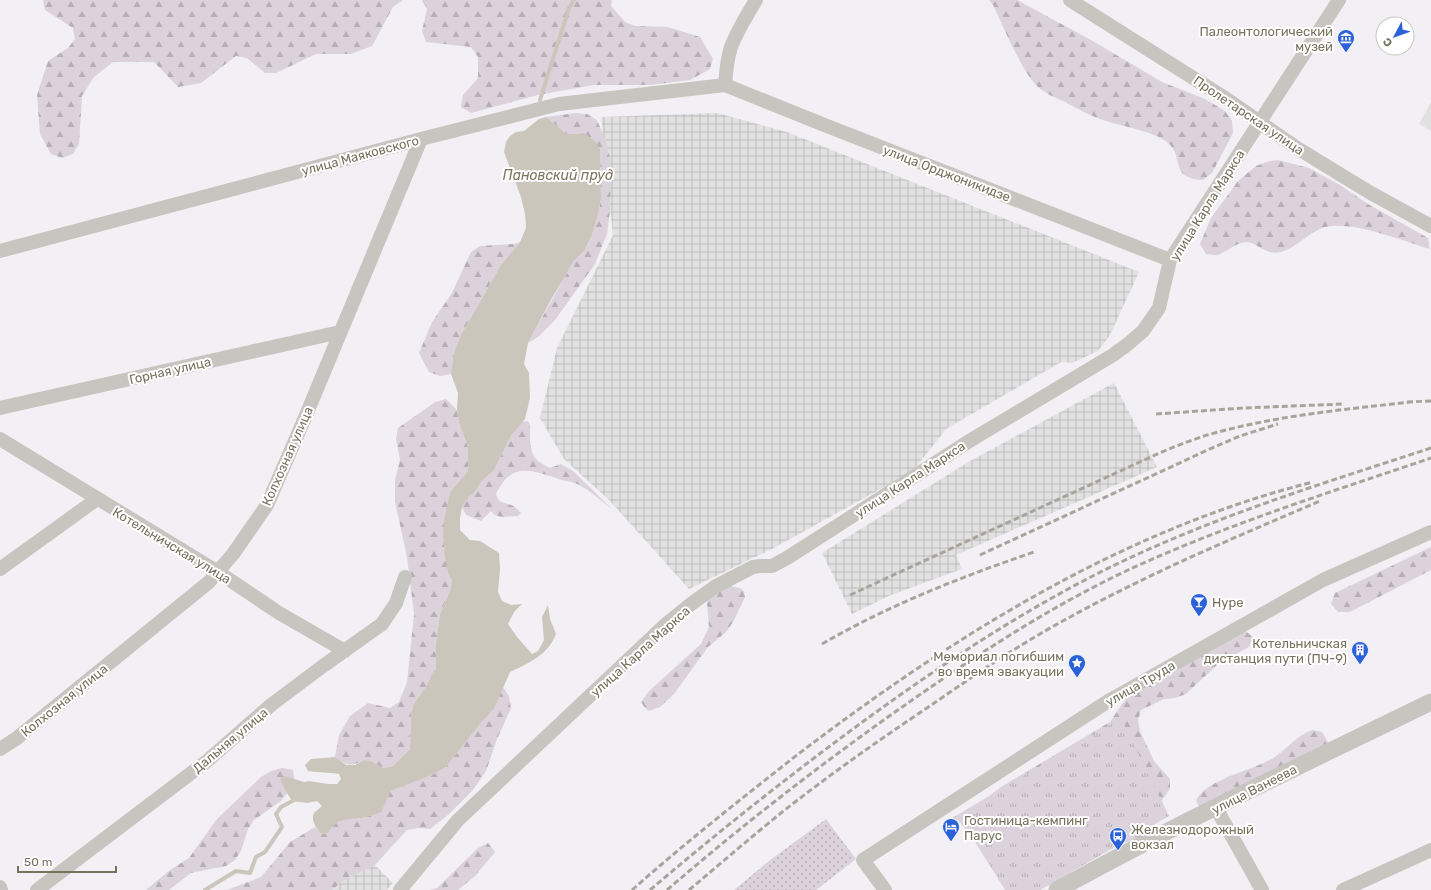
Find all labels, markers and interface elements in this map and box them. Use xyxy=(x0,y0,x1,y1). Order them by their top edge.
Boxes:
north arrow xyxy=(1375,16,1415,56)
place label: Палеонтологический музей xyxy=(1199,24,1333,54)
museum icon: Палеонтологический музей xyxy=(1336,28,1356,53)
text: С xyxy=(1380,35,1395,49)
street label: Пролетарская улица xyxy=(1191,73,1307,158)
street label: улица Маяковского xyxy=(300,133,420,178)
street label: улица Орджоникидзе xyxy=(881,142,1013,205)
street label: улица Карла Маркса xyxy=(1167,147,1248,263)
water label: Пановский пруд xyxy=(503,167,613,184)
street label: Горная улица xyxy=(128,354,212,387)
street label: Колхозная улица xyxy=(259,404,316,508)
street label: улица Карла Маркса xyxy=(853,438,968,521)
street label: Котельничская улица xyxy=(110,504,234,587)
bar icon: Hype xyxy=(1189,592,1209,617)
place label: Hype xyxy=(1212,595,1244,610)
street label: улица Карла Маркса xyxy=(588,603,693,700)
place label: Котельничская дистанция пути (ПЧ-9) xyxy=(1204,636,1347,666)
building icon: Котельничская дистанция пути (ПЧ-9) xyxy=(1350,640,1370,665)
place label: Мемориал погибшим во время эвакуации xyxy=(933,649,1064,679)
place icon: Мемориал погибшим во время эвакуации xyxy=(1067,653,1087,678)
street label: улица Труда xyxy=(1103,658,1178,709)
street label: Колхозная улица xyxy=(18,661,110,740)
street label: Дальняя улица xyxy=(190,705,271,776)
street label: улица Ванеева xyxy=(1209,762,1299,817)
place label: Гостиница-кемпинг Парус xyxy=(964,813,1088,843)
hotel icon: Гостиница-кемпинг Парус xyxy=(941,817,961,842)
place label: Железнодорожный вокзал xyxy=(1131,822,1254,852)
bus stop icon: Железнодорожный вокзал xyxy=(1108,826,1128,851)
scale bar xyxy=(18,848,116,874)
text: 50 m xyxy=(24,855,52,869)

